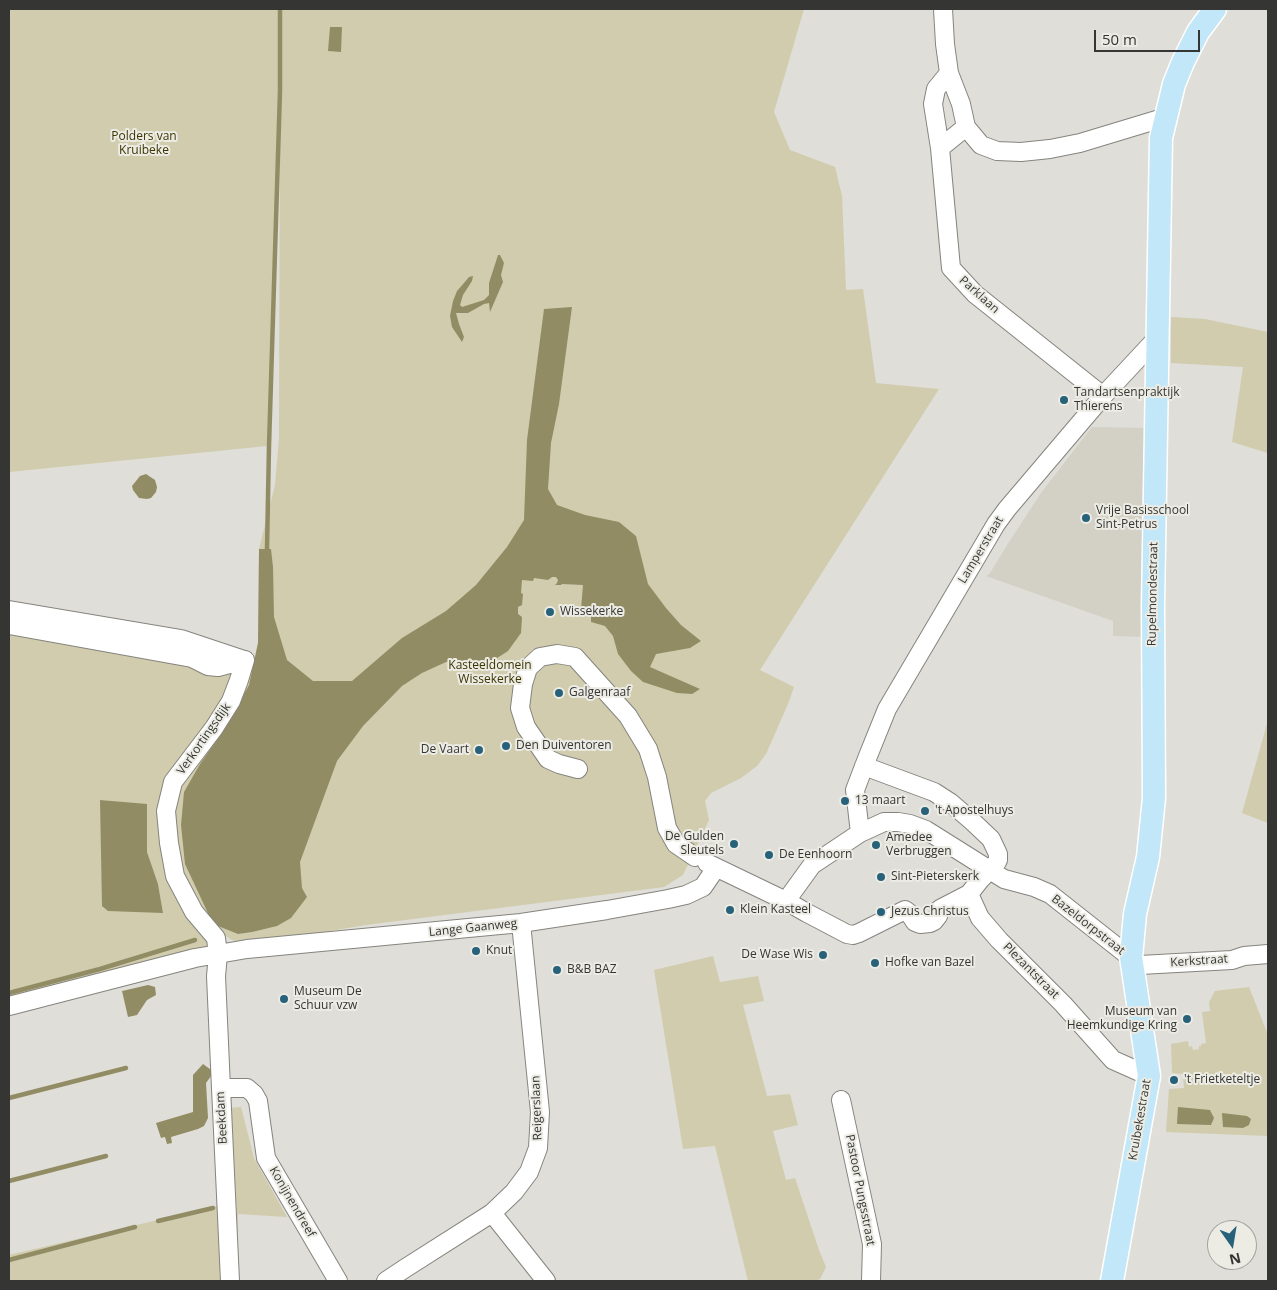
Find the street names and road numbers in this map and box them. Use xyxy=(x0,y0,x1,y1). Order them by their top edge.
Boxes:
street label: Parklaan xyxy=(956,273,1002,317)
street label: Lamperstraat xyxy=(955,514,1007,586)
street label: Rupelmondestraat xyxy=(1145,542,1161,646)
street label: Verkortingsdijk xyxy=(174,701,234,777)
street label: Bazeldorpstraat xyxy=(1048,892,1128,958)
street label: Lange Gaanweg xyxy=(428,916,518,940)
street label: Plezantstraat xyxy=(1000,940,1062,1002)
street label: Kerkstraat xyxy=(1170,952,1228,970)
street label: Reigerslaan xyxy=(529,1075,545,1141)
street label: Kruibekestraat xyxy=(1126,1078,1154,1162)
street label: Beekdam xyxy=(213,1091,231,1145)
street label: Pastoor Pungsstraat xyxy=(842,1133,878,1247)
street label: Konijnendreef xyxy=(266,1164,318,1240)

